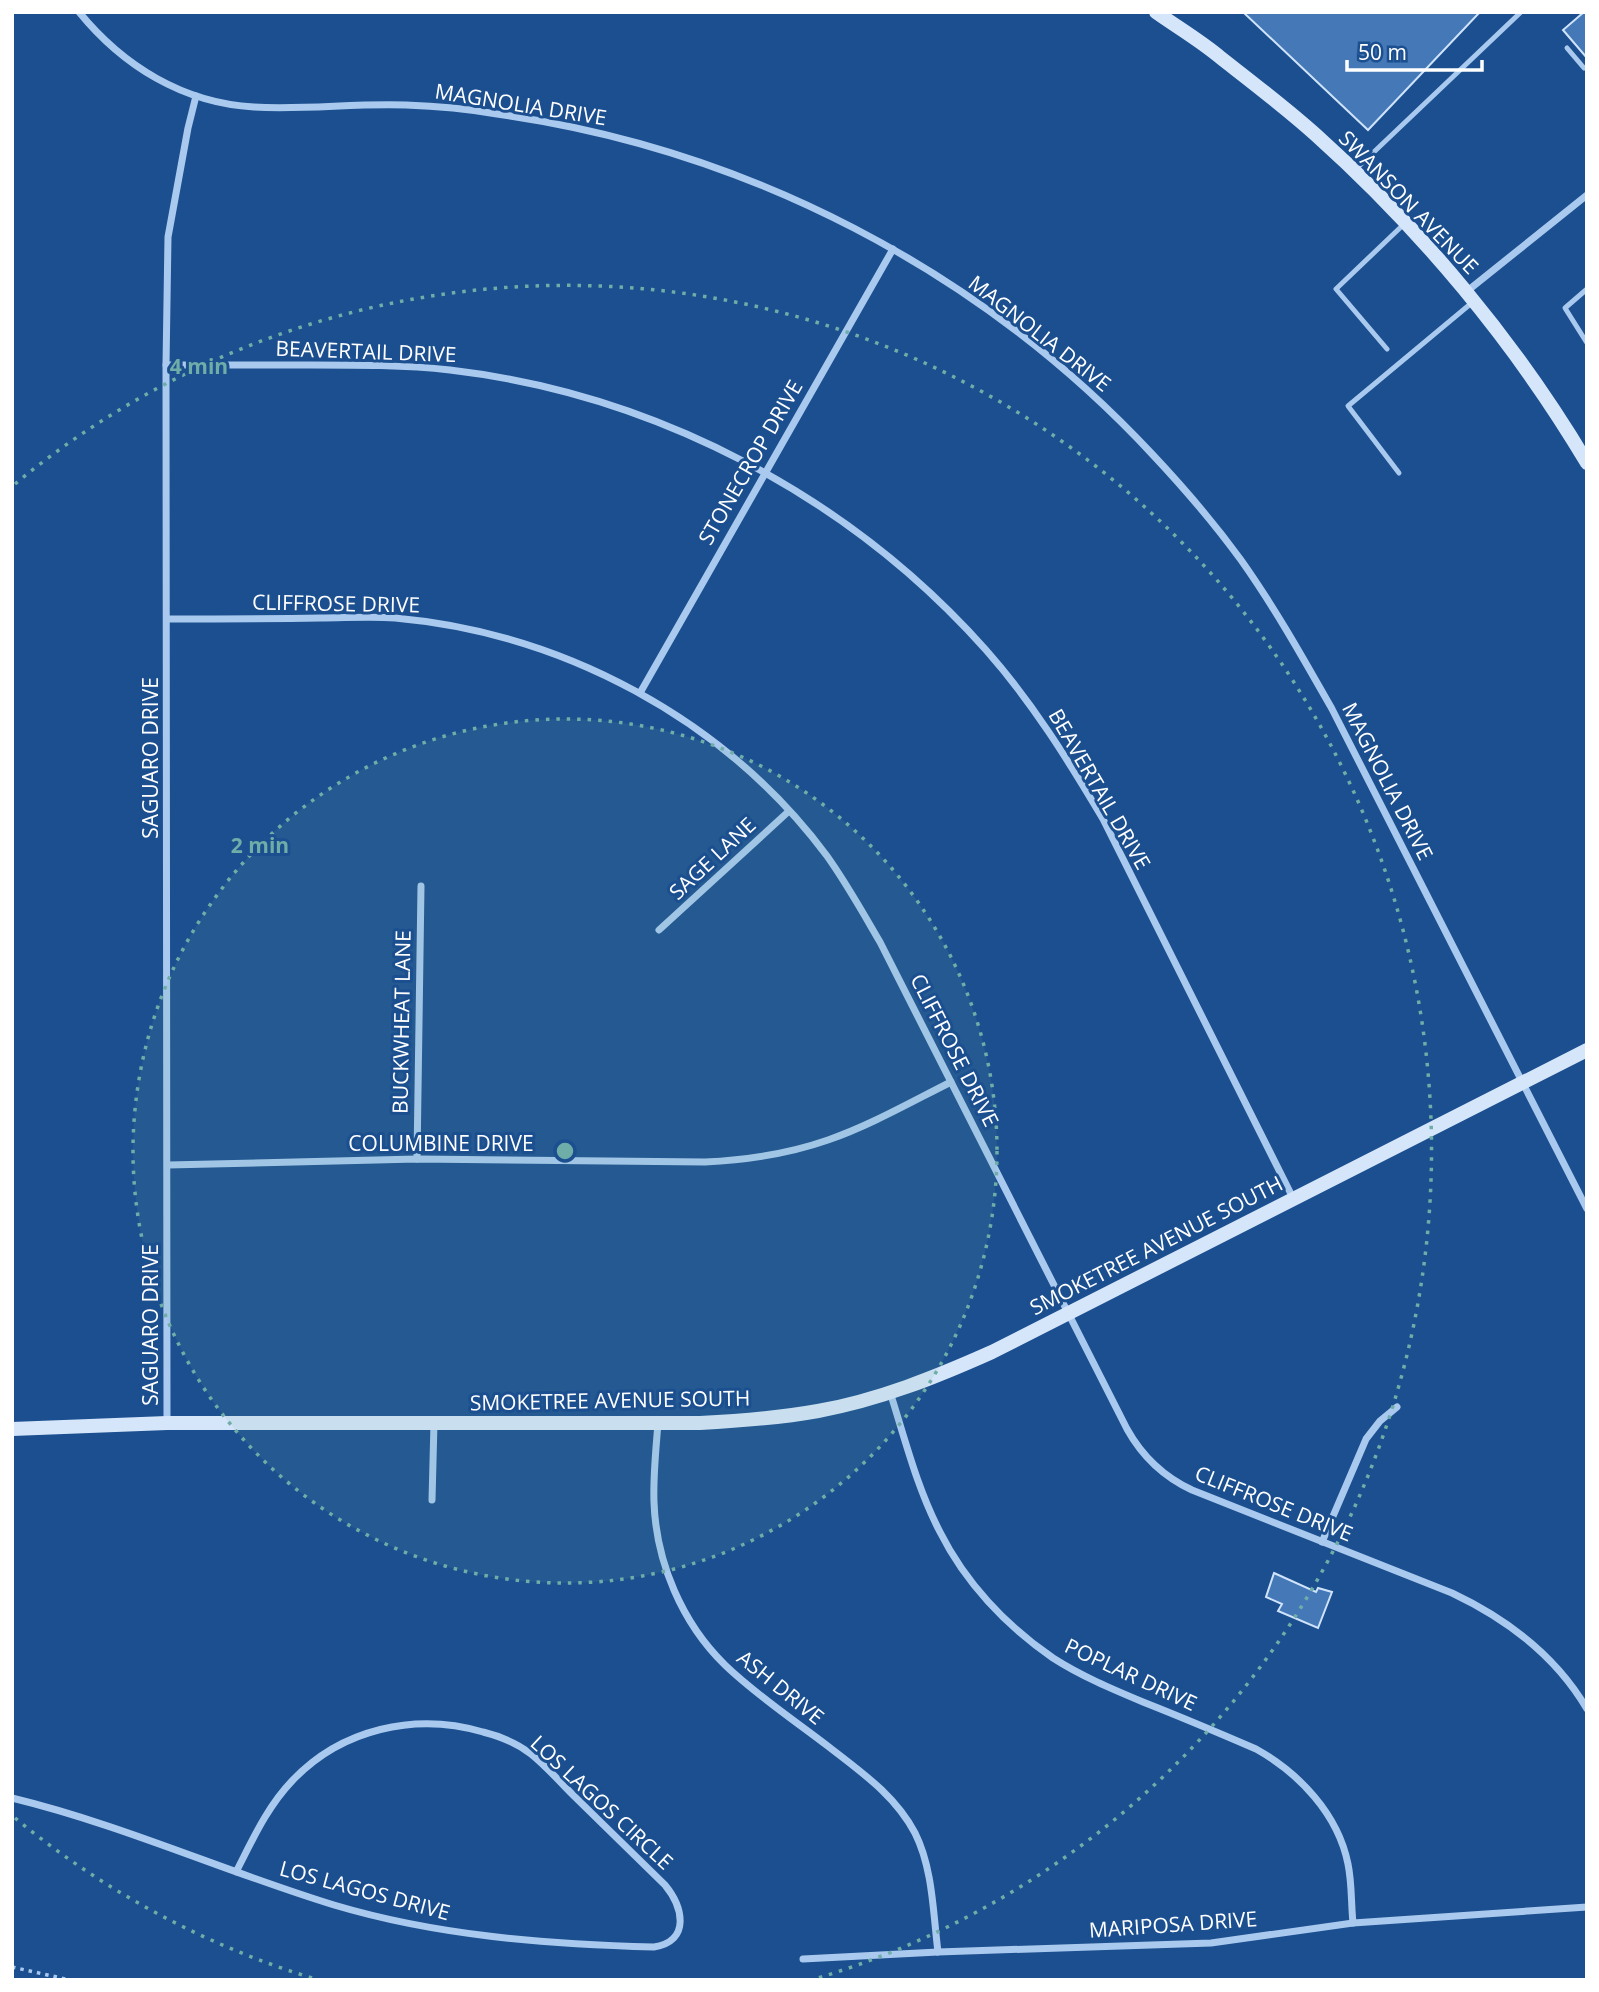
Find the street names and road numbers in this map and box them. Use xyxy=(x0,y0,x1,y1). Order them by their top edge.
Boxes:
street label: MAGNOLIA DRIVE xyxy=(433,77,609,131)
street label: SWANSON AVENUE xyxy=(1333,124,1485,280)
street label: MAGNOLIA DRIVE xyxy=(963,269,1117,397)
street label: BEAVERTAIL DRIVE xyxy=(275,334,457,368)
street label: STONECROP DRIVE xyxy=(691,375,809,549)
street label: CLIFFROSE DRIVE xyxy=(252,588,420,618)
street label: SAGUARO DRIVE xyxy=(136,677,164,839)
street label: MAGNOLIA DRIVE xyxy=(1336,697,1440,865)
street label: BEAVERTAIL DRIVE xyxy=(1043,704,1157,874)
street label: SAGE LANE xyxy=(663,811,761,905)
street label: BUCKWHEAT LANE xyxy=(385,930,417,1114)
street label: CLIFFROSE DRIVE xyxy=(904,969,1006,1131)
street label: COLUMBINE DRIVE xyxy=(348,1129,534,1157)
street label: SMOKETREE AVENUE SOUTH xyxy=(1025,1169,1287,1321)
street label: SAGUARO DRIVE xyxy=(136,1244,164,1406)
street label: SMOKETREE AVENUE SOUTH xyxy=(470,1384,750,1416)
street label: CLIFFROSE DRIVE xyxy=(1191,1459,1357,1547)
street label: POPLAR DRIVE xyxy=(1061,1631,1201,1717)
street label: ASH DRIVE xyxy=(732,1643,830,1731)
street label: LOS LAGOS CIRCLE xyxy=(525,1729,679,1875)
street label: LOS LAGOS DRIVE xyxy=(277,1854,453,1926)
street label: MARIPOSA DRIVE xyxy=(1088,1904,1258,1944)

